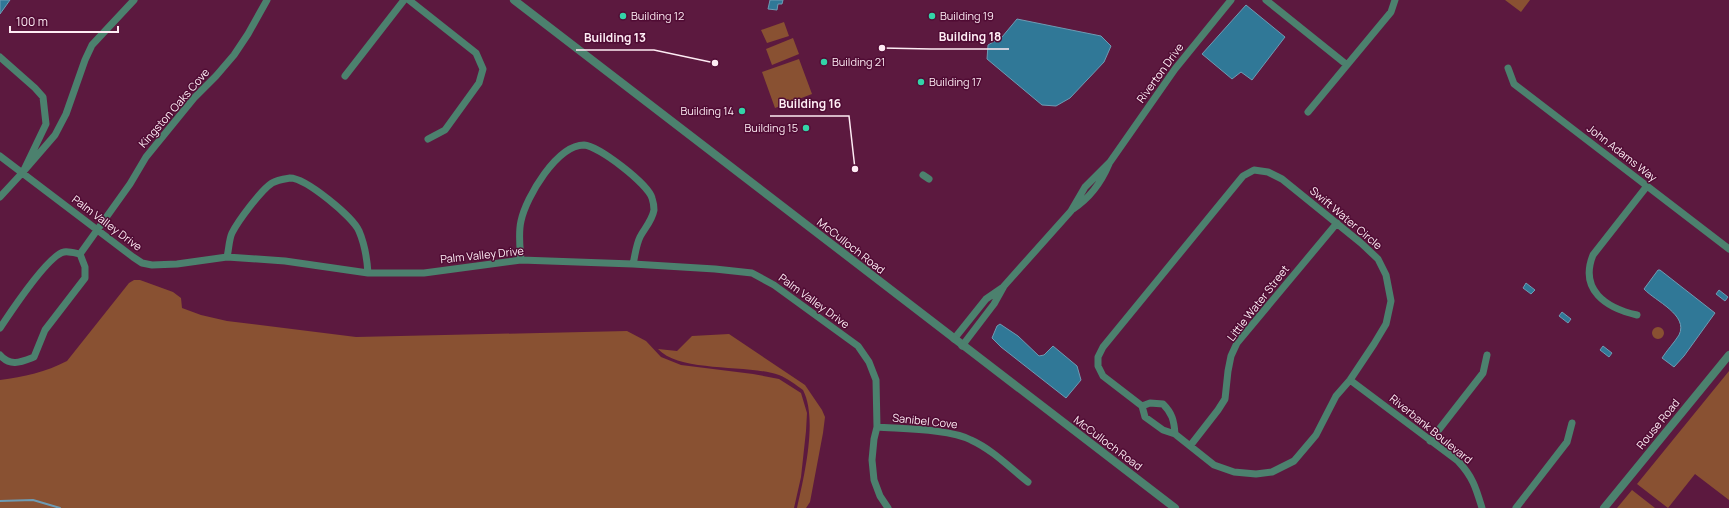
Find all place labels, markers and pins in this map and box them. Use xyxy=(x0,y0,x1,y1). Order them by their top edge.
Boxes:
place label: Building 12 xyxy=(631,8,684,23)
place label: Building 19 xyxy=(940,8,994,23)
marker: Building 12 xyxy=(618,11,628,21)
marker: Building 19 xyxy=(927,11,937,21)
callout: Building 18 xyxy=(931,25,1009,49)
callout: Building 13 xyxy=(576,26,654,50)
place label: Building 21 xyxy=(832,54,885,69)
marker: Building 21 xyxy=(819,57,829,67)
place label: Building 17 xyxy=(929,74,982,89)
marker: Building 17 xyxy=(916,77,926,87)
callout: Building 16 xyxy=(770,92,849,116)
place label: Building 14 xyxy=(680,103,734,118)
marker: Building 14 xyxy=(737,106,747,116)
place label: Building 15 xyxy=(745,120,798,135)
marker: Building 15 xyxy=(801,123,811,133)

